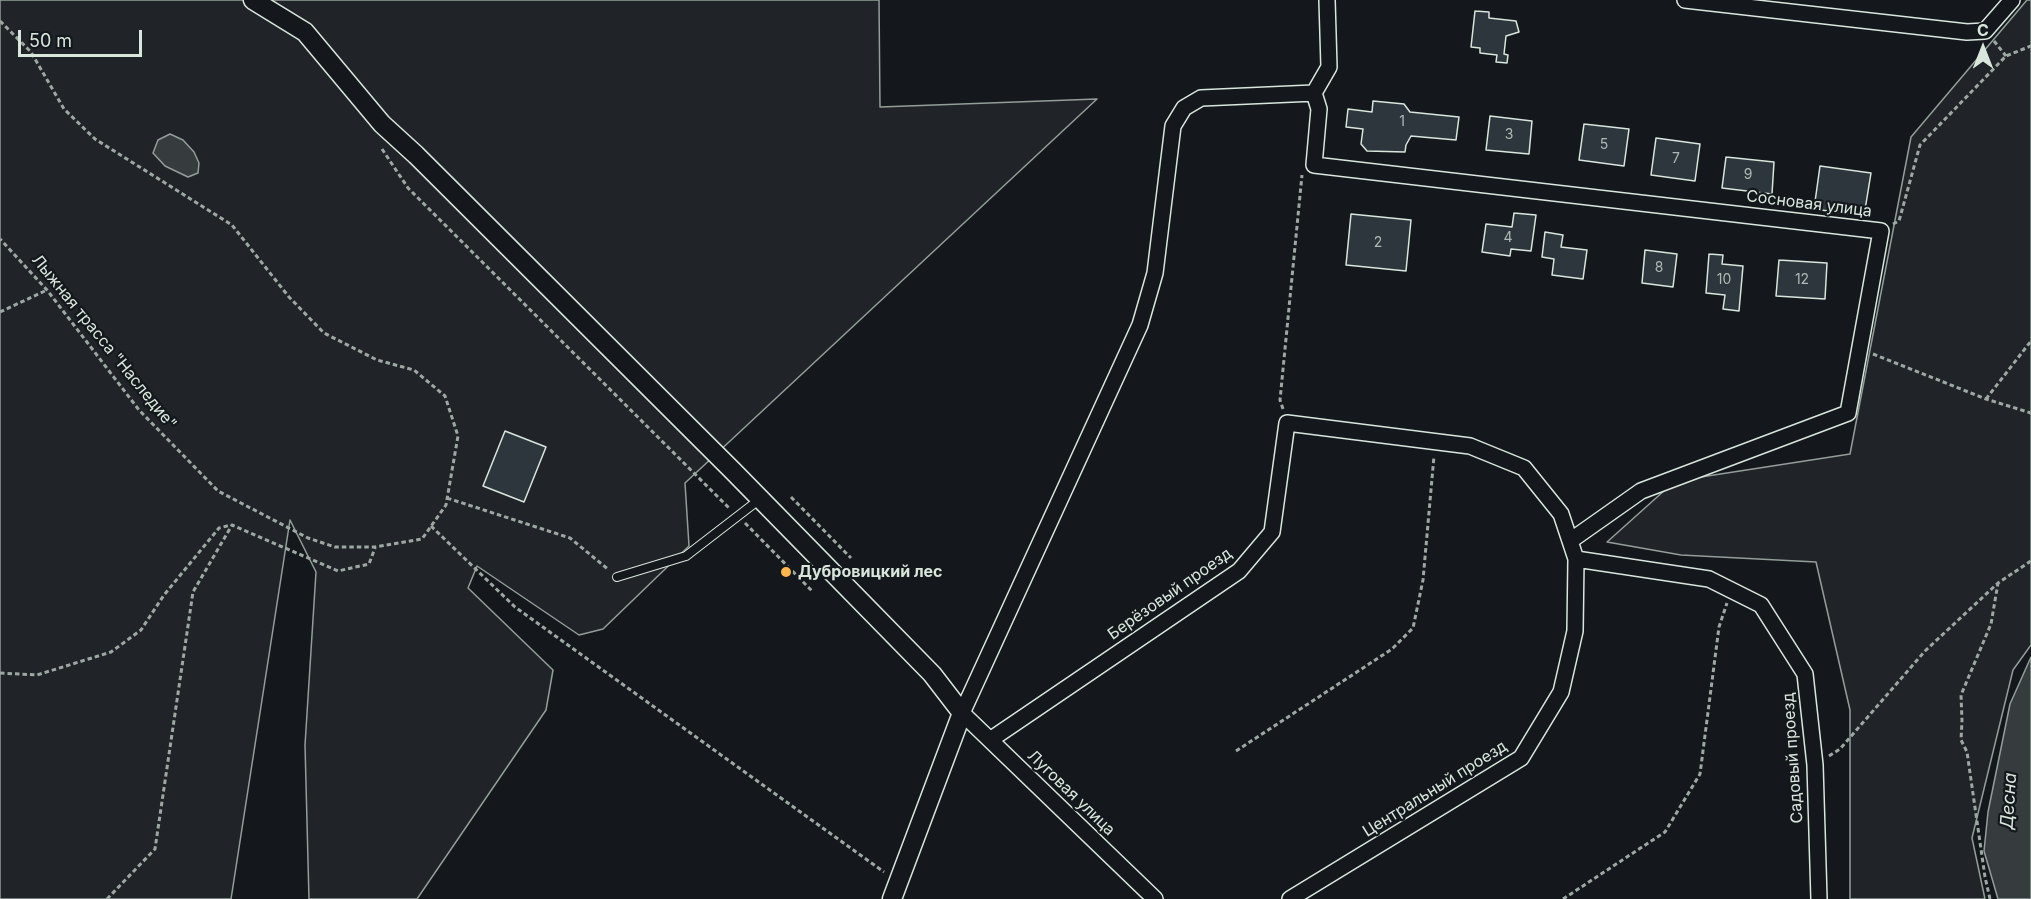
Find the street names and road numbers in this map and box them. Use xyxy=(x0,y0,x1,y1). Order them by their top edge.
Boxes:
street label: Сосновая улица xyxy=(1745,187,1873,221)
street label: Лыжная трасса "Наследие" xyxy=(28,251,180,433)
street label: Берёзовый проезд xyxy=(1104,544,1236,644)
street label: Садовый проезд xyxy=(1779,692,1807,824)
street label: Центральный проезд xyxy=(1359,737,1511,841)
street label: Луговая улица xyxy=(1023,746,1119,840)

